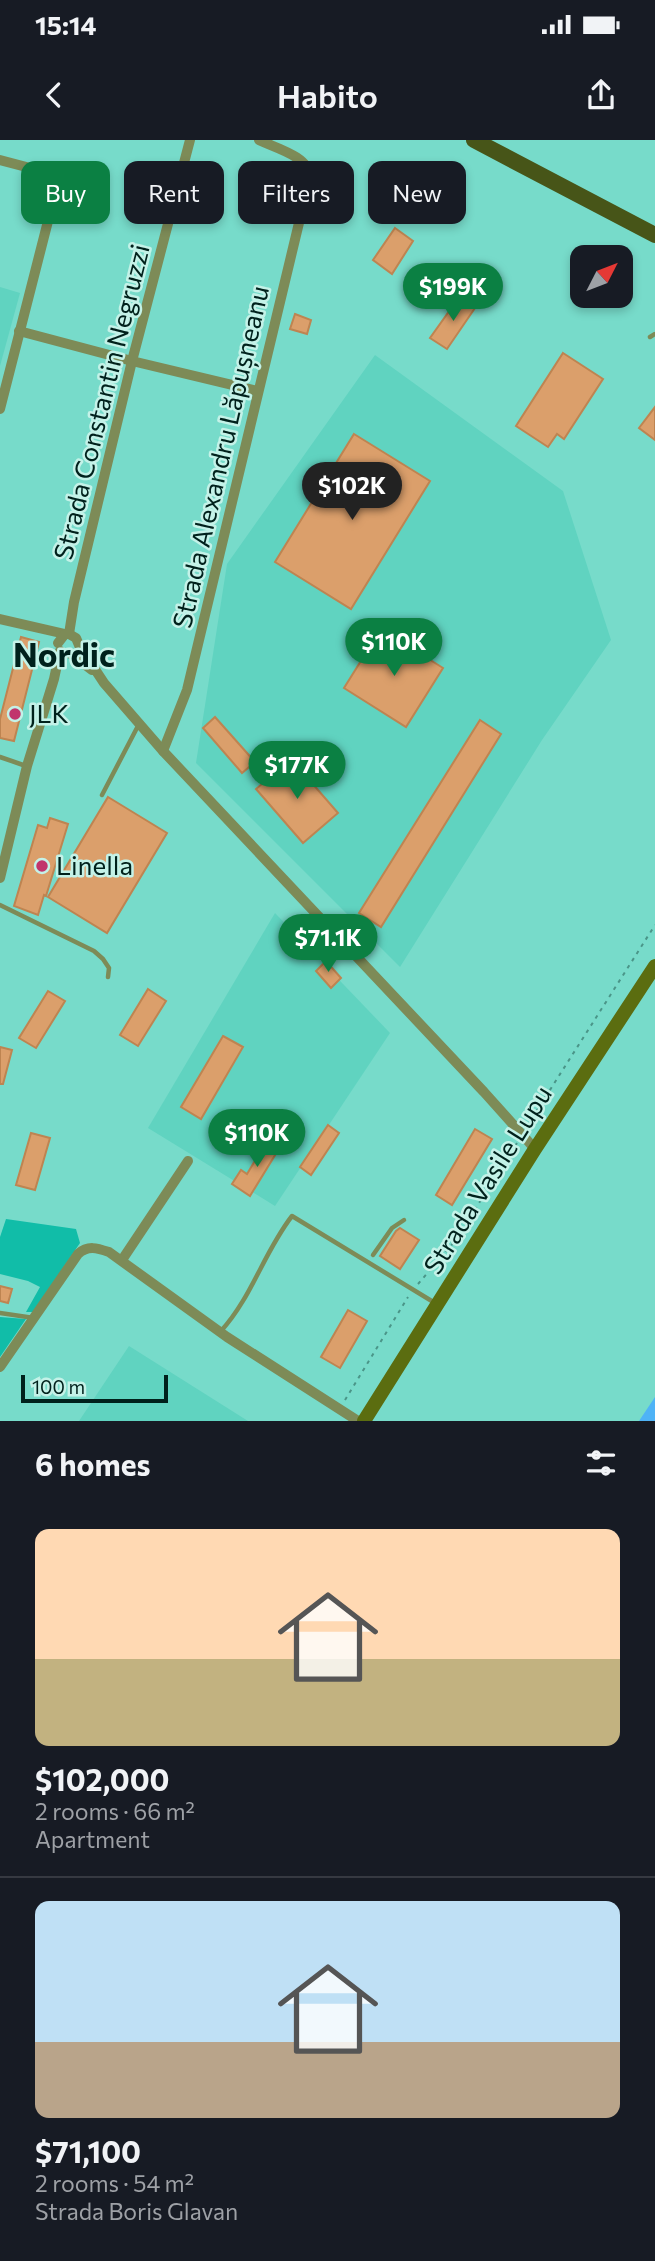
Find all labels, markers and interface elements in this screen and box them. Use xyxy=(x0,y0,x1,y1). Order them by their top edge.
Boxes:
text: 15:14 xyxy=(35,9,97,40)
text: Habito xyxy=(277,75,378,115)
icon: back xyxy=(35,76,73,114)
icon: share xyxy=(582,76,620,114)
chip: Buy xyxy=(21,161,110,224)
chip: Rent xyxy=(124,161,224,224)
chip: Filters xyxy=(238,161,354,224)
chip: New xyxy=(368,161,466,224)
street label: Strada Constantin Negruzzi xyxy=(46,241,155,563)
north arrow xyxy=(570,245,634,308)
map controls xyxy=(570,245,633,308)
pin: $199K xyxy=(404,264,502,323)
text: $199K xyxy=(419,272,487,300)
street label: Strada Alexandru Lăpușneanu xyxy=(165,283,276,631)
pin: $102K xyxy=(303,462,401,522)
text: $102K xyxy=(318,471,386,499)
pin: $110K xyxy=(345,618,443,678)
text: $110K xyxy=(361,627,427,655)
district label: Nordic xyxy=(13,633,115,674)
place label: JLK xyxy=(29,697,69,728)
marker: JLK xyxy=(7,706,23,722)
pin: $177K xyxy=(248,742,346,801)
text: $177K xyxy=(265,750,329,778)
place label: Linella xyxy=(56,849,133,880)
marker: Linella xyxy=(34,858,50,874)
pin: $71.1K xyxy=(271,914,385,974)
text: $71.1K xyxy=(294,923,362,951)
street label: Strada Vasile Lupu xyxy=(416,1079,557,1279)
pin: $110K xyxy=(208,1110,306,1169)
text: $110K xyxy=(224,1118,290,1146)
scale bar xyxy=(21,1372,168,1404)
text: 100 m xyxy=(32,1375,85,1398)
icon: filters xyxy=(582,1444,620,1482)
text: 6 homes xyxy=(35,1445,150,1482)
icon: home xyxy=(265,1574,391,1700)
text: $102,000 xyxy=(35,1760,170,1797)
text: 2 rooms · 66 m² xyxy=(35,1797,195,1825)
text: Apartment xyxy=(35,1825,150,1853)
icon: home xyxy=(265,1946,391,2072)
text: $71,100 xyxy=(35,2132,141,2169)
text: 2 rooms · 54 m² xyxy=(35,2169,194,2197)
text: Strada Boris Glavan xyxy=(35,2197,238,2225)

